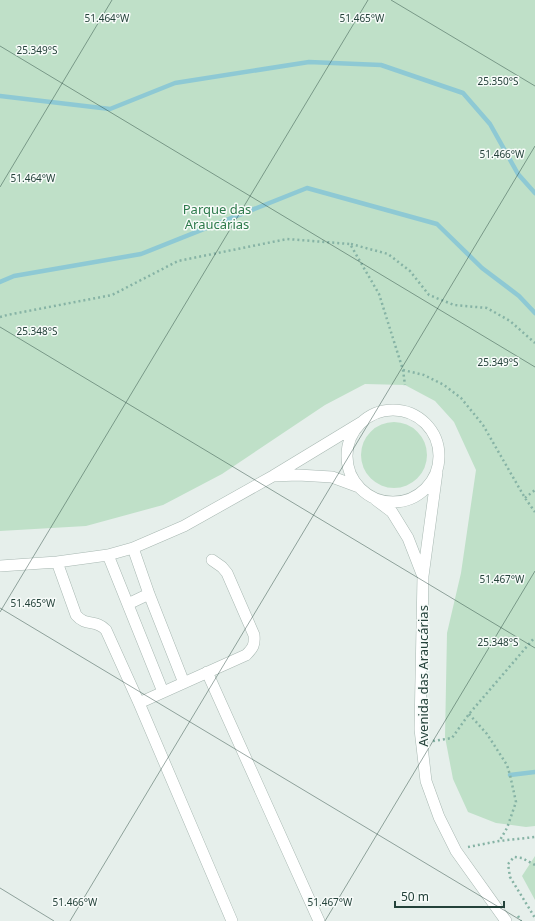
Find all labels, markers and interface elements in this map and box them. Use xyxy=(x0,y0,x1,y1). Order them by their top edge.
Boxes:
text: 51.464°W xyxy=(85,11,130,25)
text: 51.465°W xyxy=(340,11,385,25)
text: 25.349°S xyxy=(16,43,58,57)
text: 25.350°S xyxy=(477,74,519,88)
text: 51.466°W xyxy=(480,147,525,161)
text: 51.464°W xyxy=(11,171,56,185)
park label: Parque das Araucárias xyxy=(183,200,251,233)
text: 25.348°S xyxy=(16,324,58,338)
text: 25.349°S xyxy=(477,355,519,369)
text: 51.467°W xyxy=(480,572,525,586)
text: 51.465°W xyxy=(11,596,56,610)
street label: Avenida das Araucárias xyxy=(414,605,432,747)
text: 25.348°S xyxy=(477,635,519,649)
scale bar xyxy=(395,883,504,909)
text: 50 m xyxy=(401,888,429,905)
text: 51.466°W xyxy=(53,895,98,909)
text: 51.467°W xyxy=(308,895,353,909)

